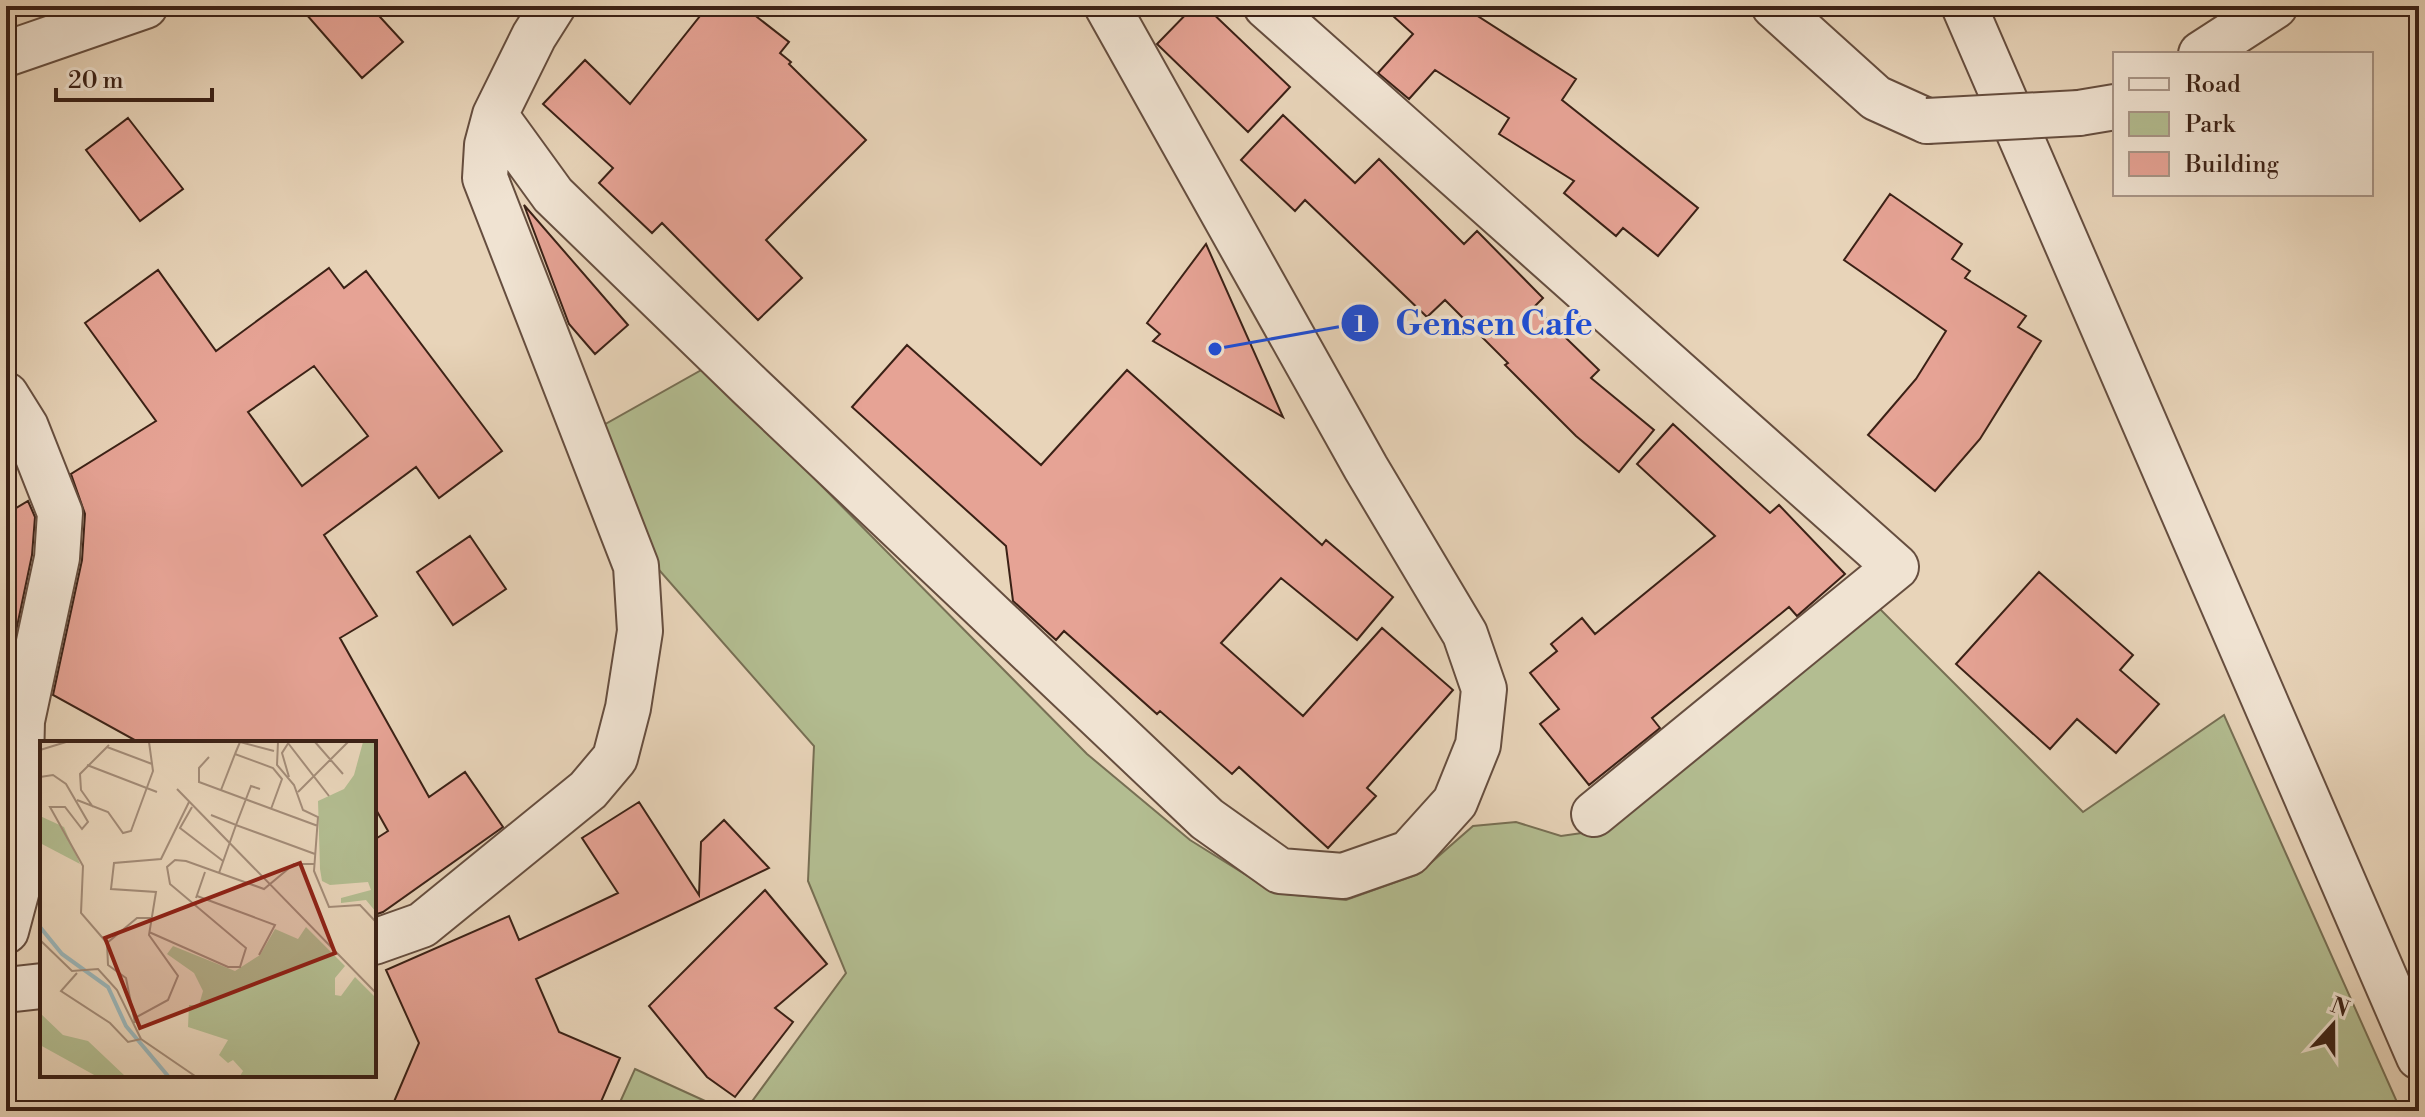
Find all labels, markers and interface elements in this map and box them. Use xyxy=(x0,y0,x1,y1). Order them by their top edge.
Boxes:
scale bar xyxy=(56,52,212,102)
legend xyxy=(2113,52,2373,196)
text: 20 m xyxy=(68,66,124,96)
text: Road xyxy=(2185,70,2241,100)
text: Park xyxy=(2185,110,2236,140)
text: Building xyxy=(2184,150,2279,180)
callout: Gensen Cafe xyxy=(1340,294,1609,352)
text: Gensen Cafe xyxy=(1395,304,1593,346)
text: 1 xyxy=(1354,310,1366,340)
inset map xyxy=(40,741,376,1077)
north arrow xyxy=(2293,985,2373,1065)
text: N xyxy=(2327,992,2353,1024)

